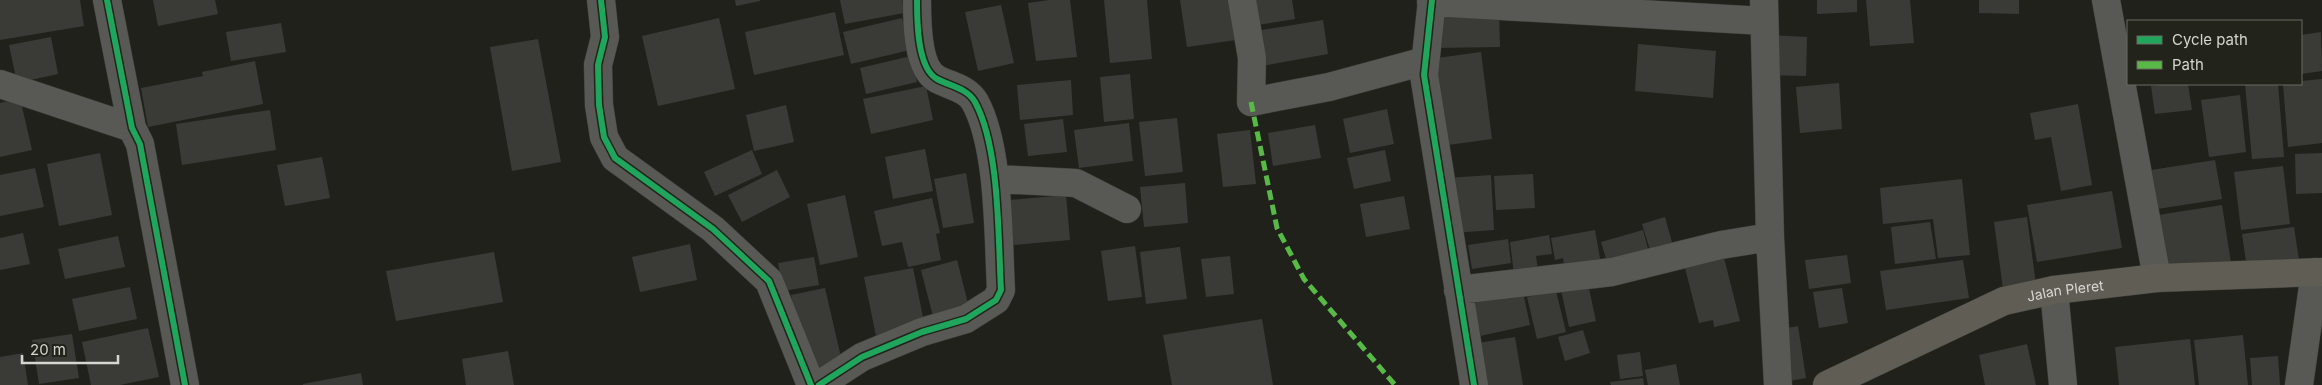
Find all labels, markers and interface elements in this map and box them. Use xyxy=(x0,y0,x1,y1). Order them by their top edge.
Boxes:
legend xyxy=(2127,20,2302,85)
text: Cycle path xyxy=(2172,30,2248,49)
text: Path xyxy=(2172,55,2204,74)
street label: Jalan Pleret xyxy=(2025,276,2105,304)
scale bar xyxy=(22,332,119,364)
text: 20 m xyxy=(30,340,66,359)

